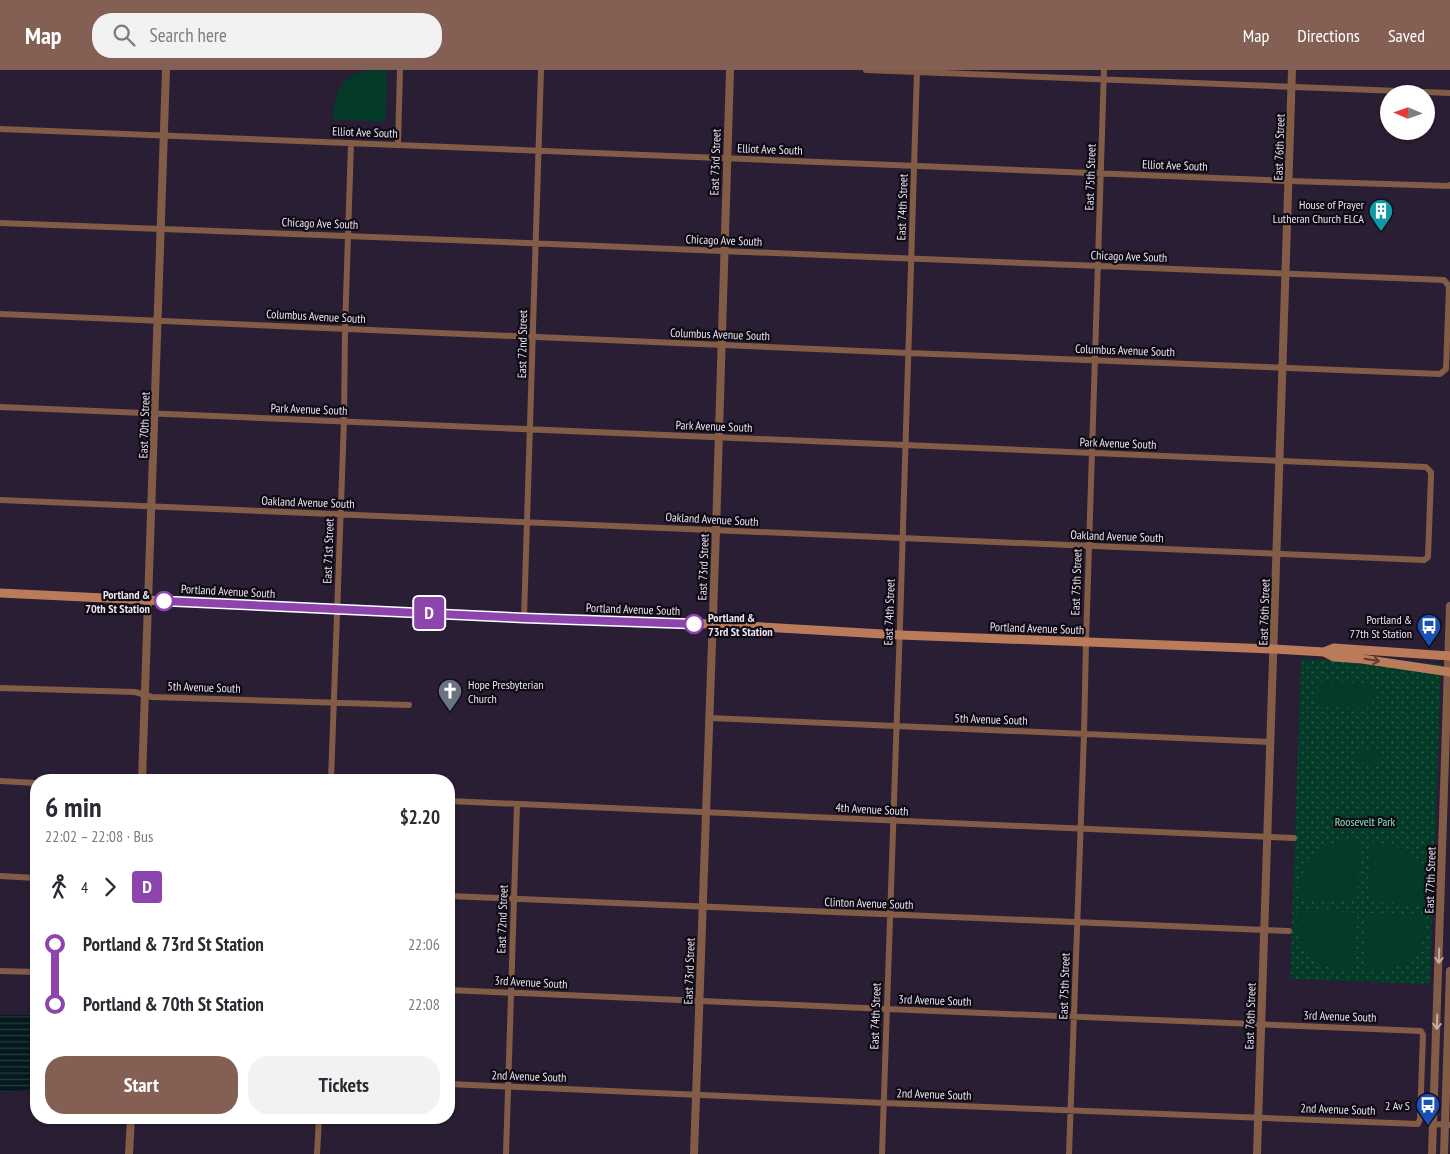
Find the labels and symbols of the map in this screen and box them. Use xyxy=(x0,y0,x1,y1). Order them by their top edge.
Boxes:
north arrow xyxy=(1380,85,1435,140)
street label: East 76th Street xyxy=(1270,113,1288,181)
street label: Elliot Ave South xyxy=(332,123,398,141)
street label: East 73rd Street xyxy=(706,128,724,196)
street label: Elliot Ave South xyxy=(737,140,803,158)
street label: East 75th Street xyxy=(1081,143,1099,211)
street label: Elliot Ave South xyxy=(1142,156,1208,174)
street label: East 74th Street xyxy=(893,173,911,241)
place label: House of Prayer Lutheran Church ELCA xyxy=(1273,197,1365,226)
building icon: House of Prayer Lutheran Church ELCA xyxy=(1368,198,1394,232)
street label: Chicago Ave South xyxy=(281,214,359,232)
street label: Chicago Ave South xyxy=(685,231,763,249)
street label: Chicago Ave South xyxy=(1090,247,1168,265)
street label: Columbus Avenue South xyxy=(266,306,366,326)
street label: East 72nd Street xyxy=(514,309,530,378)
street label: Columbus Avenue South xyxy=(670,325,770,343)
street label: Columbus Avenue South xyxy=(1075,341,1175,359)
street label: East 70th Street xyxy=(135,391,153,459)
street label: Park Avenue South xyxy=(270,400,348,418)
street label: Park Avenue South xyxy=(675,417,753,435)
street label: Park Avenue South xyxy=(1079,434,1157,452)
street label: Oakland Avenue South xyxy=(261,493,355,511)
street label: Oakland Avenue South xyxy=(665,509,759,529)
street label: East 71st Street xyxy=(319,517,337,584)
street label: Oakland Avenue South xyxy=(1070,527,1164,545)
street label: East 73rd Street xyxy=(694,533,712,601)
street label: East 75th Street xyxy=(1067,548,1085,616)
street label: East 74th Street xyxy=(880,578,898,646)
street label: East 76th Street xyxy=(1255,578,1273,646)
street label: Portland Avenue South xyxy=(180,581,276,601)
place label: Portland & 70th St Station xyxy=(85,587,150,616)
marker: Portland & 70th St Station xyxy=(154,591,174,611)
line badge: D xyxy=(413,597,445,629)
street label: Portland Avenue South xyxy=(586,600,680,618)
place label: Portland & 73rd St Station xyxy=(708,610,773,639)
place label: Portland & 77th St Station xyxy=(1350,612,1412,641)
bus stop icon: Portland & 77th St Station xyxy=(1416,613,1442,647)
marker: Portland & 73rd St Station xyxy=(684,614,704,634)
street label: Portland Avenue South xyxy=(990,619,1084,637)
one-way arrow xyxy=(1363,656,1379,666)
place label: Hope Presbyterian Church xyxy=(468,677,543,706)
street label: 5th Avenue South xyxy=(167,678,241,696)
church icon: Hope Presbyterian Church xyxy=(437,678,463,712)
street label: 5th Avenue South xyxy=(954,710,1028,728)
street label: 4th Avenue South xyxy=(835,800,909,818)
park label: Roosevelt Park xyxy=(1335,814,1396,829)
street label: East 77th Street xyxy=(1421,846,1439,914)
street label: East 72nd Street xyxy=(493,884,511,953)
street label: Clinton Avenue South xyxy=(824,894,914,912)
street label: East 73rd Street xyxy=(680,937,698,1005)
one-way arrow xyxy=(1434,948,1444,964)
street label: East 75th Street xyxy=(1055,952,1073,1020)
street label: 3rd Avenue South xyxy=(494,973,568,991)
street label: East 74th Street xyxy=(866,982,884,1050)
street label: East 76th Street xyxy=(1241,982,1259,1050)
street label: 3rd Avenue South xyxy=(898,991,972,1009)
street label: 3rd Avenue South xyxy=(1303,1007,1377,1025)
one-way arrow xyxy=(1432,1014,1441,1030)
street label: 2nd Avenue South xyxy=(491,1067,567,1085)
street label: 2nd Avenue South xyxy=(896,1085,972,1103)
bus stop icon: 2 Av S xyxy=(1415,1092,1441,1126)
place label: 2 Av S xyxy=(1385,1098,1410,1113)
street label: 2nd Avenue South xyxy=(1300,1100,1376,1118)

